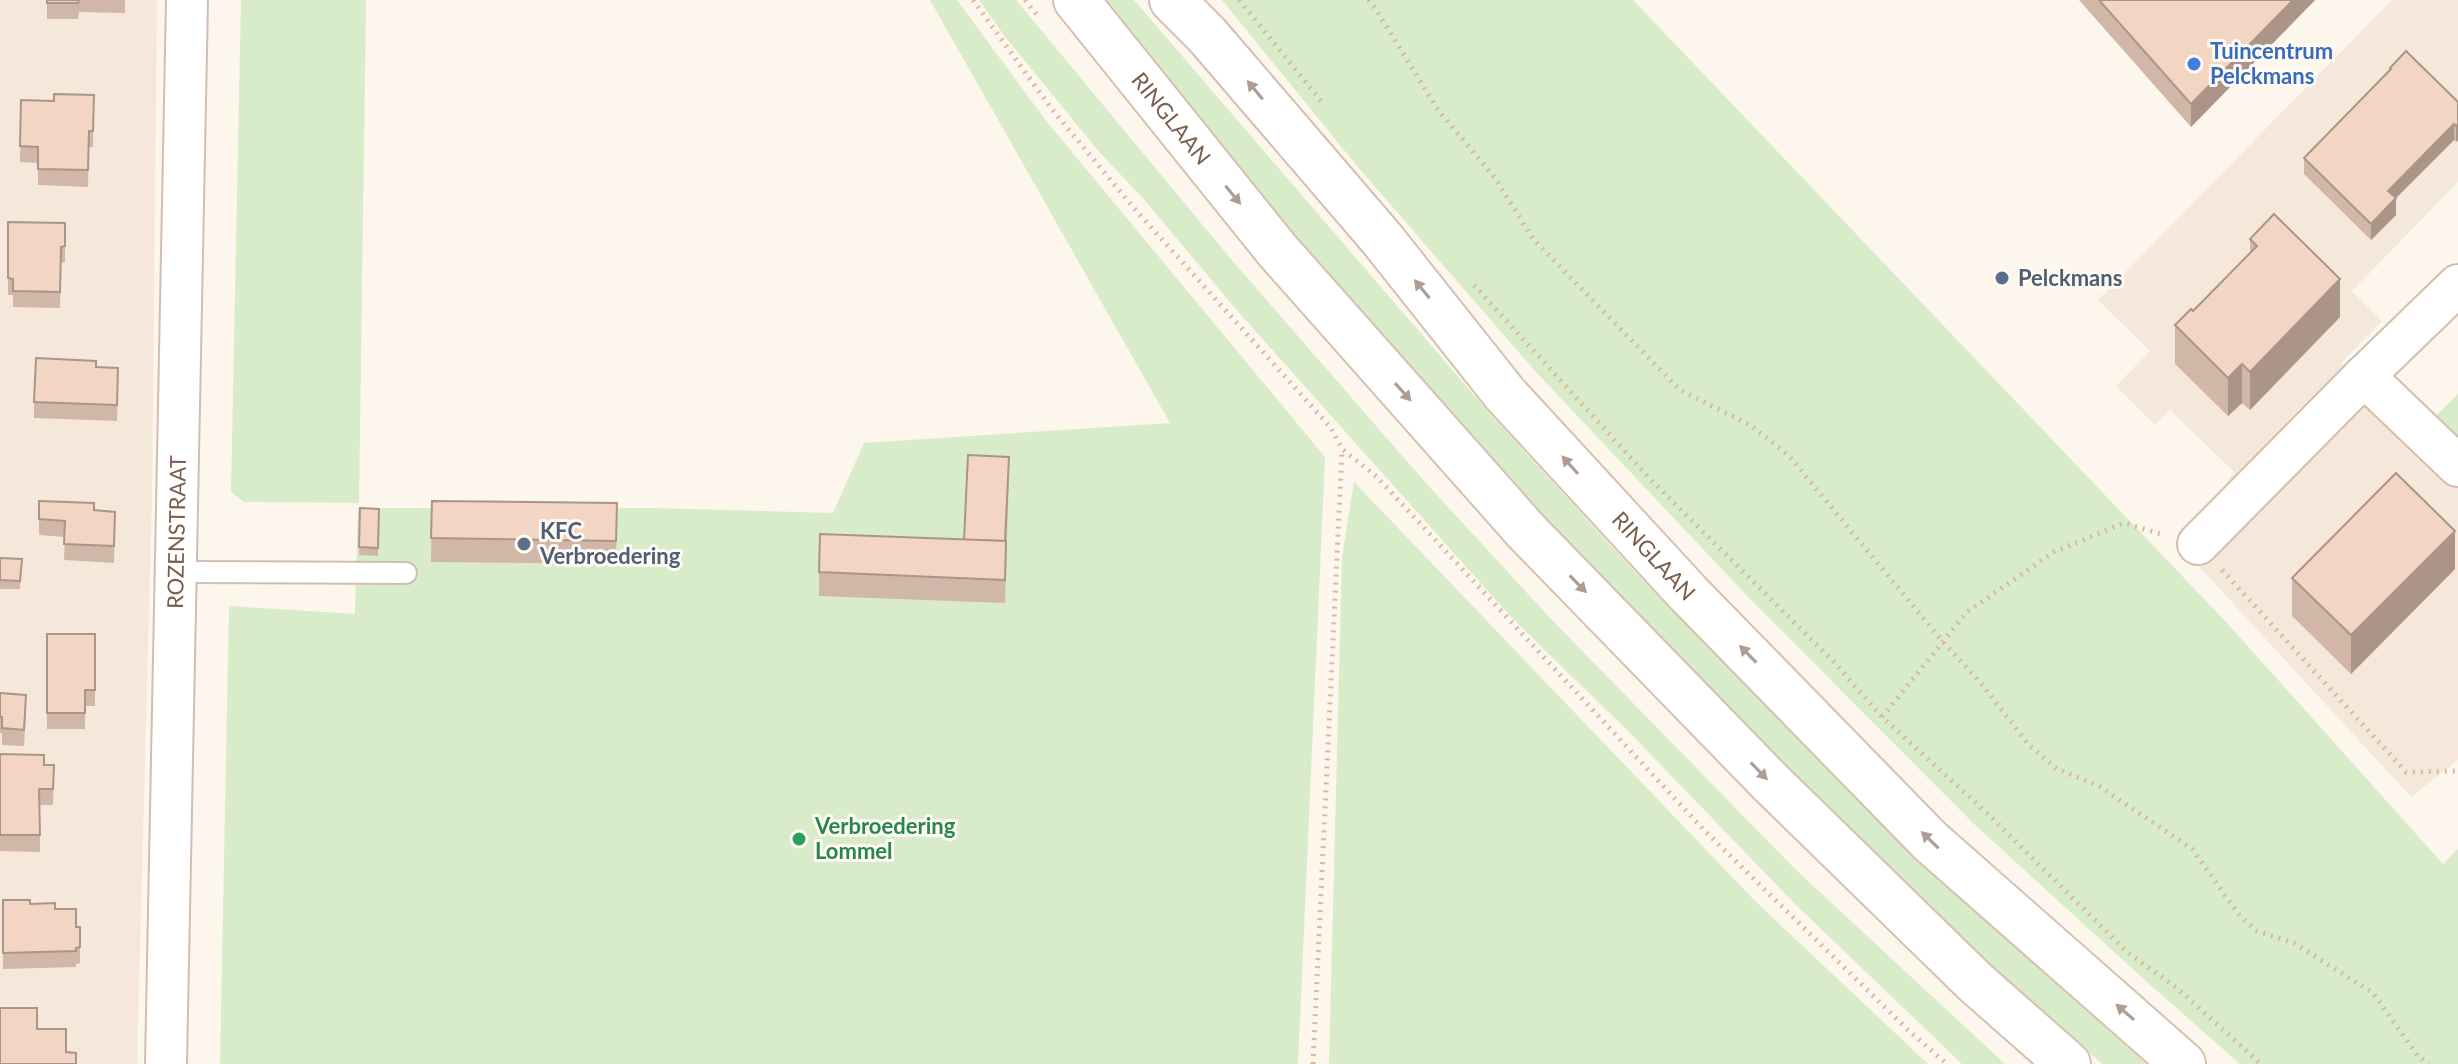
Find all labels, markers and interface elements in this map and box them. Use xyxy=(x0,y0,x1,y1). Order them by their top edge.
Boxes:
place label: Tuincentrum Pelckmans xyxy=(2210,37,2333,89)
marker: Tuincentrum Pelckmans xyxy=(2185,55,2203,73)
street label: RINGLAAN xyxy=(1126,67,1217,170)
one-way arrow xyxy=(1247,81,1264,101)
one-way arrow xyxy=(1224,185,1241,205)
place label: Pelckmans xyxy=(2018,264,2122,291)
marker: Pelckmans xyxy=(1993,269,2011,287)
one-way arrow xyxy=(1414,279,1431,299)
one-way arrow xyxy=(1394,382,1411,402)
street label: ROZENSTRAAT xyxy=(161,455,191,609)
one-way arrow xyxy=(1562,455,1580,474)
street label: RINGLAAN xyxy=(1607,506,1702,605)
place label: KFC Verbroedering xyxy=(539,517,681,569)
marker: KFC Verbroedering xyxy=(515,535,533,553)
one-way arrow xyxy=(1568,574,1587,593)
one-way arrow xyxy=(1739,645,1758,664)
one-way arrow xyxy=(1749,761,1768,780)
place label: Verbroedering Lommel xyxy=(814,812,956,864)
marker: Verbroedering Lommel xyxy=(790,830,808,848)
one-way arrow xyxy=(1921,831,1940,849)
one-way arrow xyxy=(2115,1004,2134,1022)

